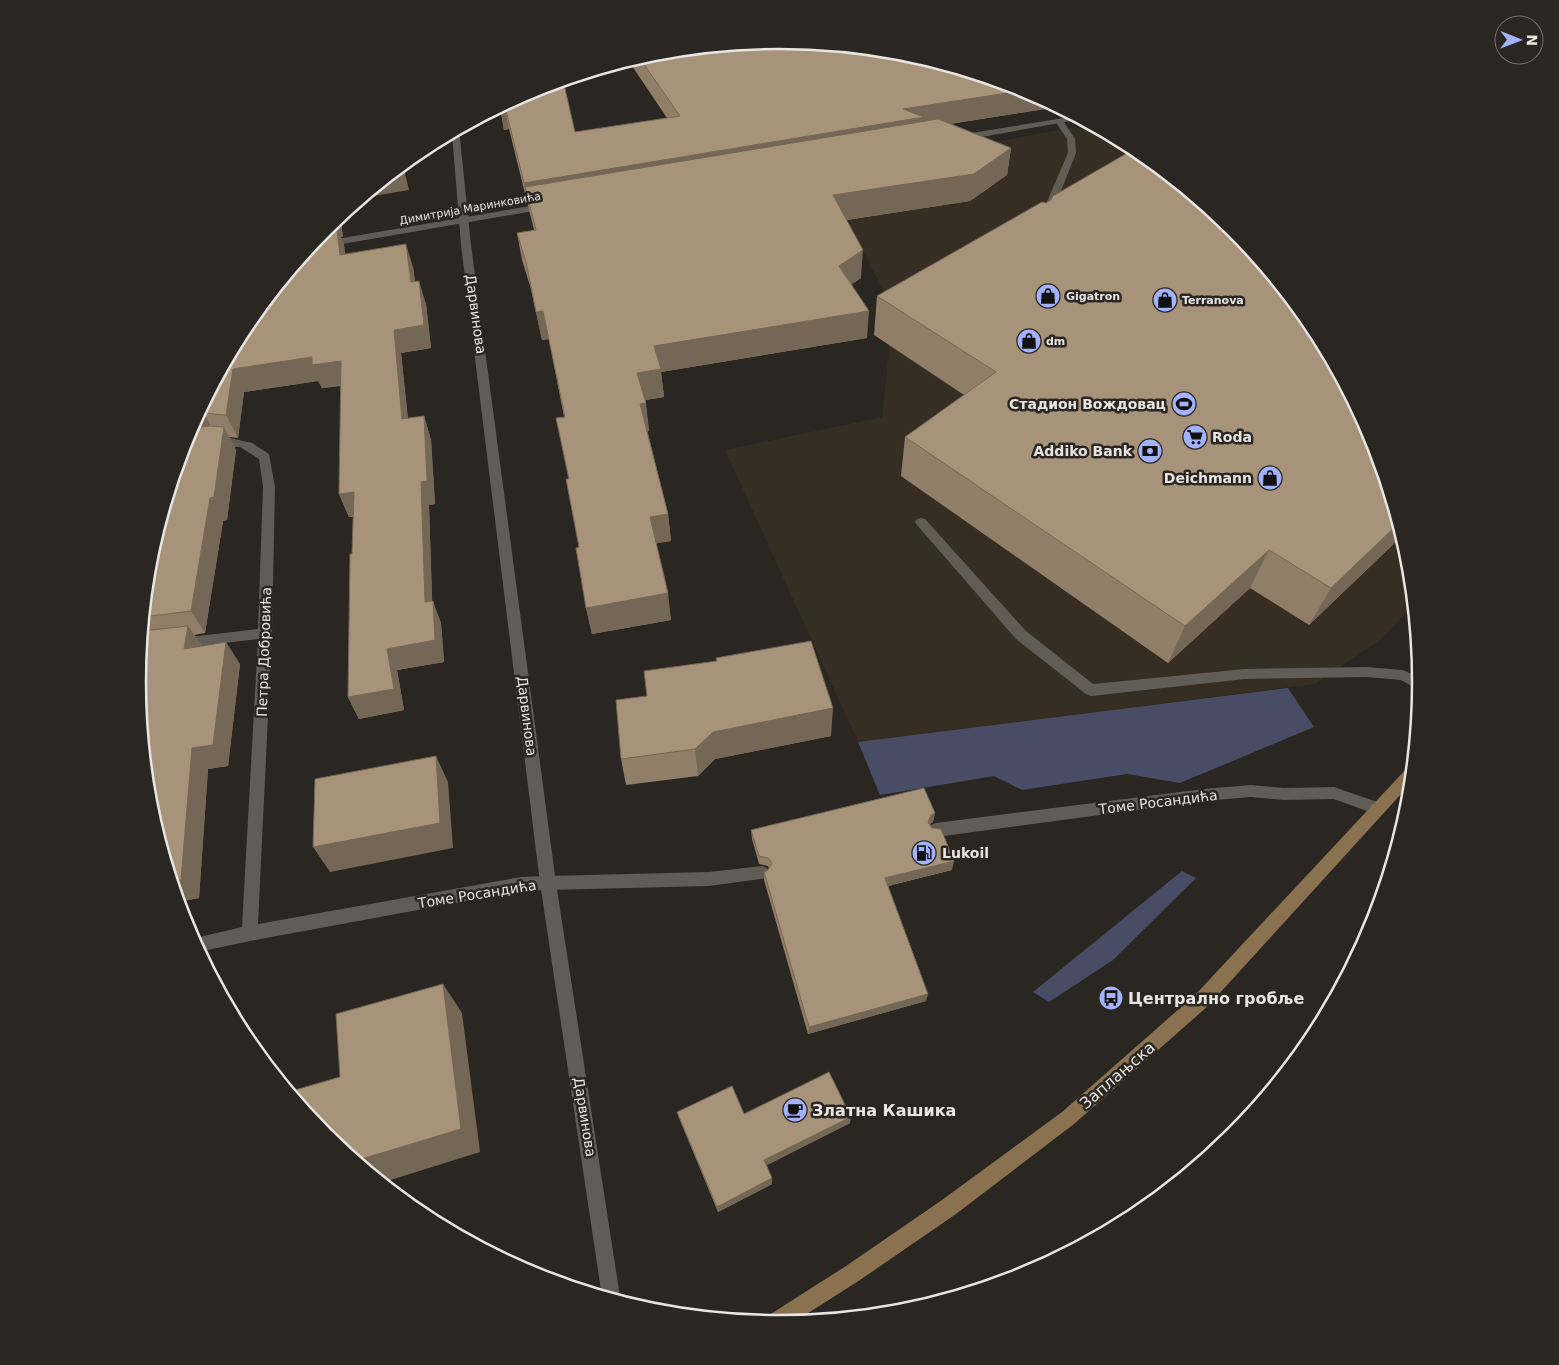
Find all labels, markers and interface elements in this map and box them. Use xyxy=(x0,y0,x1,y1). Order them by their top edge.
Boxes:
north arrow xyxy=(1494,15,1544,65)
text: N xyxy=(1524,34,1540,46)
street label: Димитрија Маринковића xyxy=(398,190,542,227)
street label: Дарвинова xyxy=(462,273,490,355)
shop icon: Gigatron xyxy=(1035,283,1061,309)
shop icon: Terranova xyxy=(1152,287,1178,313)
place label: Gigatron xyxy=(1066,290,1120,303)
place label: Terranova xyxy=(1182,294,1244,307)
shop icon: dm xyxy=(1016,328,1042,354)
place label: dm xyxy=(1046,335,1065,348)
sports icon: Стадион Вождовац xyxy=(1171,391,1197,417)
place label: Стадион Вождовац xyxy=(1009,396,1166,412)
supermarket icon: Roda xyxy=(1182,424,1208,450)
place label: Roda xyxy=(1212,429,1252,445)
bank icon: Addiko Bank xyxy=(1137,438,1163,464)
place label: Addiko Bank xyxy=(1034,443,1133,459)
shop icon: Deichmann xyxy=(1257,465,1283,491)
place label: Deichmann xyxy=(1164,470,1252,486)
street label: Петра Добровића xyxy=(254,587,274,717)
street label: Дарвинова xyxy=(514,675,540,757)
street label: Томе Росандића xyxy=(1097,787,1218,817)
fuel station icon: Lukoil xyxy=(911,840,937,866)
place label: Lukoil xyxy=(942,845,989,861)
street label: Томе Росандића xyxy=(416,877,537,911)
bus stop icon: Централно гробље xyxy=(1098,985,1124,1011)
place label: Централно гробље xyxy=(1128,989,1304,1008)
street label: Заплањска xyxy=(1076,1038,1159,1113)
street label: Дарвинова xyxy=(571,1076,599,1158)
cafe icon: Златна Кашика xyxy=(782,1097,808,1123)
place label: Златна Кашика xyxy=(812,1101,956,1120)

